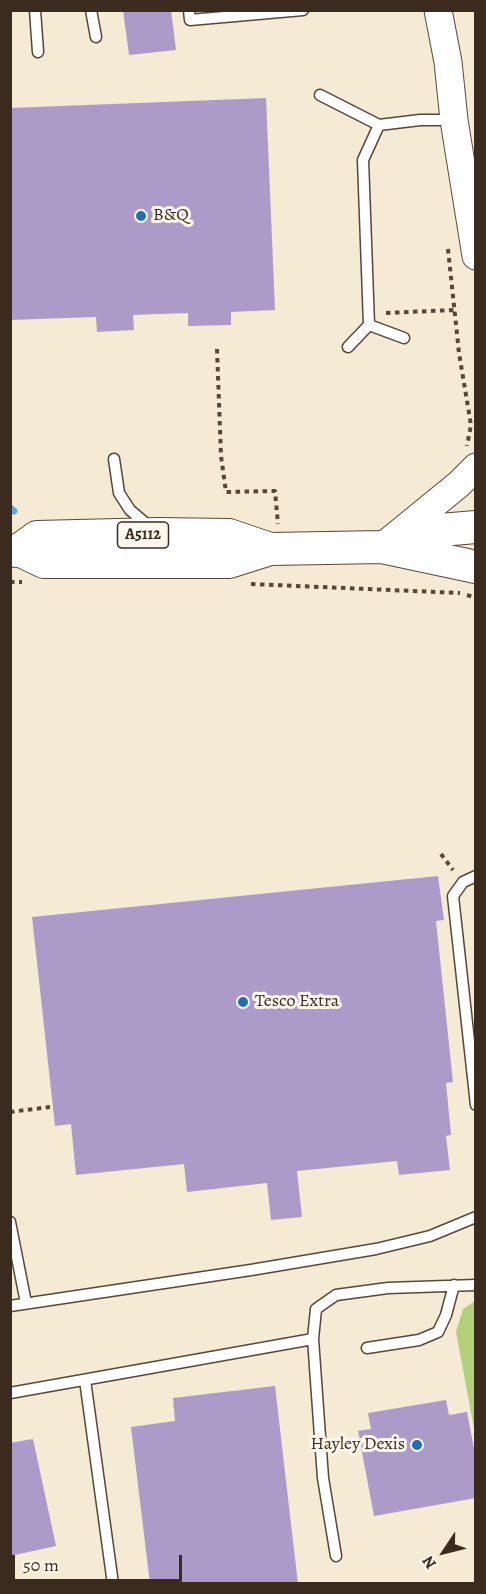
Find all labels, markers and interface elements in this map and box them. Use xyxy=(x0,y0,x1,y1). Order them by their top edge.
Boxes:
place label: B&Q xyxy=(153,205,189,227)
marker: B&Q xyxy=(134,209,148,223)
road number: A5112 xyxy=(118,522,168,548)
place label: Tesco Extra xyxy=(255,991,339,1013)
marker: Tesco Extra xyxy=(236,995,250,1009)
place label: Hayley Dexis xyxy=(310,1434,405,1456)
marker: Hayley Dexis xyxy=(410,1438,424,1452)
north arrow xyxy=(414,1522,474,1582)
scale bar xyxy=(15,1543,184,1581)
text: N xyxy=(417,1551,442,1573)
text: 50 m xyxy=(23,1553,59,1577)

